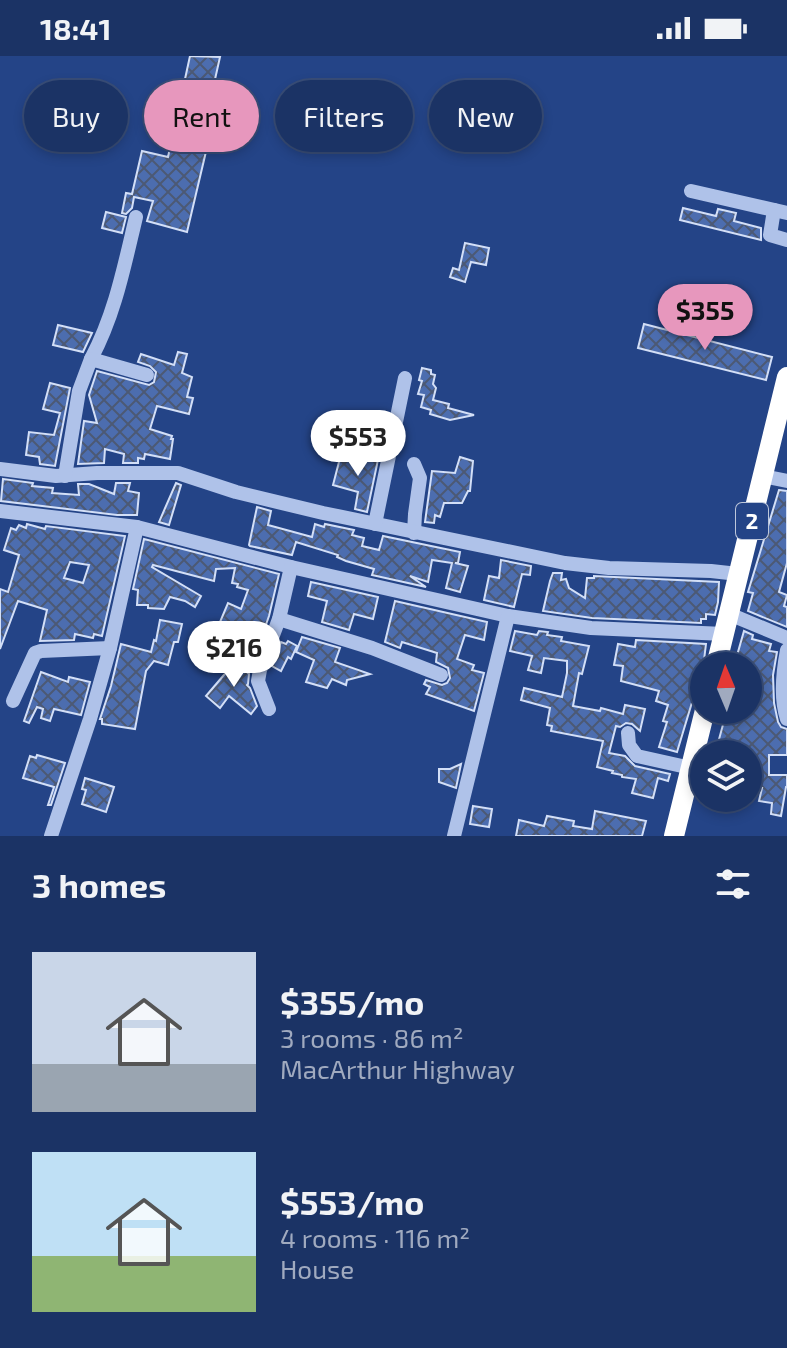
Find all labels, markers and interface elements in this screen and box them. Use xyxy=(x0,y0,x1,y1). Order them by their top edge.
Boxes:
text: 18:41 xyxy=(40,10,111,46)
chip: Buy xyxy=(24,80,128,152)
chip: Rent xyxy=(144,80,259,152)
chip: Filters xyxy=(275,80,413,152)
chip: New xyxy=(429,80,542,152)
pin: $355 xyxy=(658,284,752,352)
text: $355 xyxy=(676,294,734,325)
pin: $553 xyxy=(311,410,405,478)
text: $553 xyxy=(329,420,387,451)
road number: 2 xyxy=(736,503,768,539)
pin: $216 xyxy=(187,621,281,689)
text: $216 xyxy=(206,631,262,662)
north arrow xyxy=(690,652,762,724)
map controls xyxy=(690,652,762,812)
button: layers xyxy=(690,740,762,812)
icon: filters xyxy=(711,862,755,906)
text: 3 homes xyxy=(32,864,166,905)
text: $355/mo xyxy=(280,981,424,1022)
icon: home xyxy=(96,984,192,1080)
text: 3 rooms · 86 m² xyxy=(280,1022,464,1053)
text: MacArthur Highway xyxy=(280,1053,515,1084)
text: $553/mo xyxy=(280,1181,424,1222)
icon: home xyxy=(96,1184,192,1280)
text: 4 rooms · 116 m² xyxy=(280,1222,470,1253)
text: House xyxy=(280,1253,354,1284)

